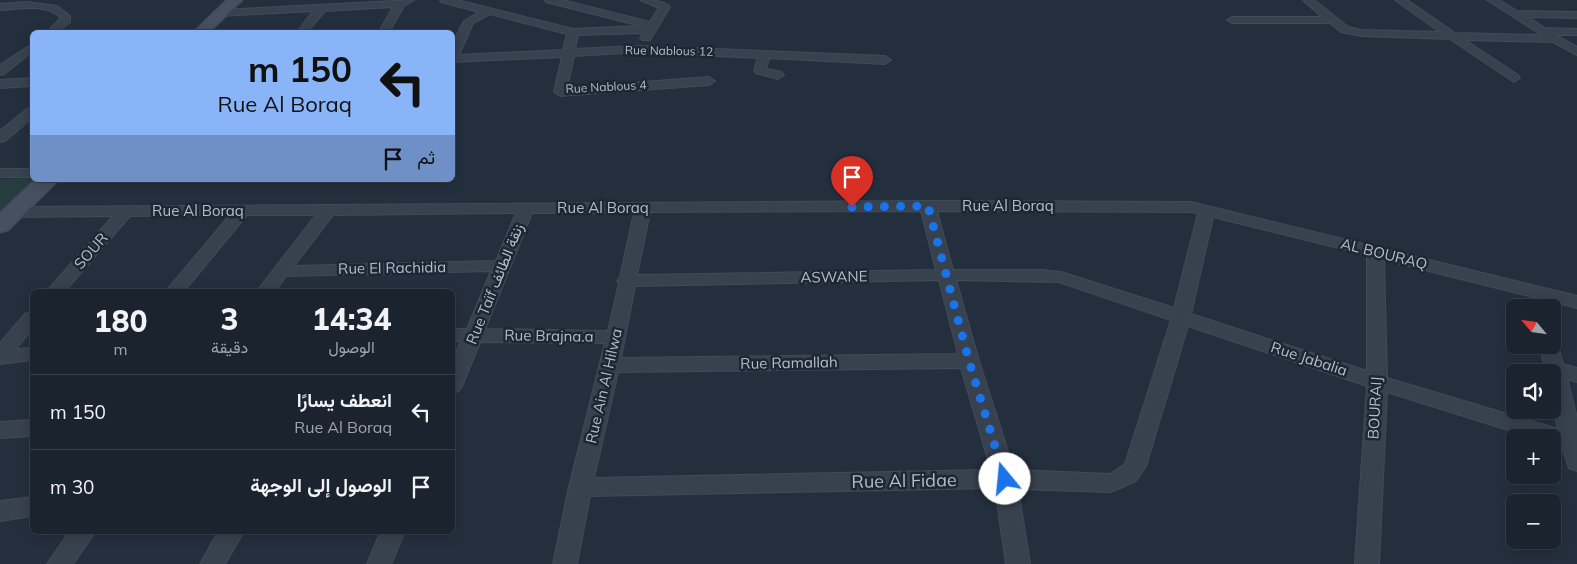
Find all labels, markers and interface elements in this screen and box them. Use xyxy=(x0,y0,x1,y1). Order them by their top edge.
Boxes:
street label: Rue Nablous 12 xyxy=(625,42,713,59)
text: 150 m xyxy=(248,47,352,91)
icon: left xyxy=(370,50,435,115)
street label: Rue Nablous 4 xyxy=(565,77,647,96)
text: Rue Al Boraq xyxy=(217,90,352,118)
icon: arrive xyxy=(379,145,407,173)
text: ثم xyxy=(417,145,435,169)
pin xyxy=(831,156,873,207)
icon: arrive xyxy=(838,163,866,191)
street label: Rue Al Boraq xyxy=(962,196,1054,215)
street label: Rue Al Boraq xyxy=(557,198,649,217)
street label: Rue Al Boraq xyxy=(152,201,244,220)
street label: Rue Taïf زنقة الطائف xyxy=(462,221,527,347)
street label: SOUR xyxy=(70,228,112,273)
street label: AL BOURAQ xyxy=(1339,234,1429,273)
street label: Rue El Rachidia xyxy=(338,257,446,278)
street label: ASWANE xyxy=(800,266,868,287)
north arrow xyxy=(1506,299,1561,354)
map controls xyxy=(1506,299,1561,549)
text: 3 xyxy=(221,300,239,338)
text: 14:34 xyxy=(312,300,391,338)
text: 180 xyxy=(94,302,148,340)
street label: Rue Brajna.a xyxy=(504,325,594,346)
street label: Rue Ain Al Hilwa xyxy=(581,327,626,445)
text: دقيقة xyxy=(211,337,248,357)
text: الوصول xyxy=(328,337,375,357)
street label: Rue Jabalia xyxy=(1269,337,1350,380)
text: m xyxy=(114,339,128,359)
street label: Rue Ramallah xyxy=(740,352,838,373)
button: sound xyxy=(1506,364,1561,419)
street label: BOURAIJ xyxy=(1363,376,1386,440)
text: انعطف يسارًا xyxy=(297,388,392,412)
icon: left xyxy=(407,398,435,426)
text: 150 m xyxy=(50,400,106,424)
text: Rue Al Boraq xyxy=(294,417,392,437)
button: + xyxy=(1506,429,1561,484)
position arrow xyxy=(978,452,1030,504)
street label: Rue Al Fidae xyxy=(851,468,957,493)
text: الوصول إلى الوجهة xyxy=(250,473,392,497)
icon: arrive xyxy=(407,473,435,501)
text: 30 m xyxy=(50,475,94,499)
button: − xyxy=(1506,494,1561,549)

